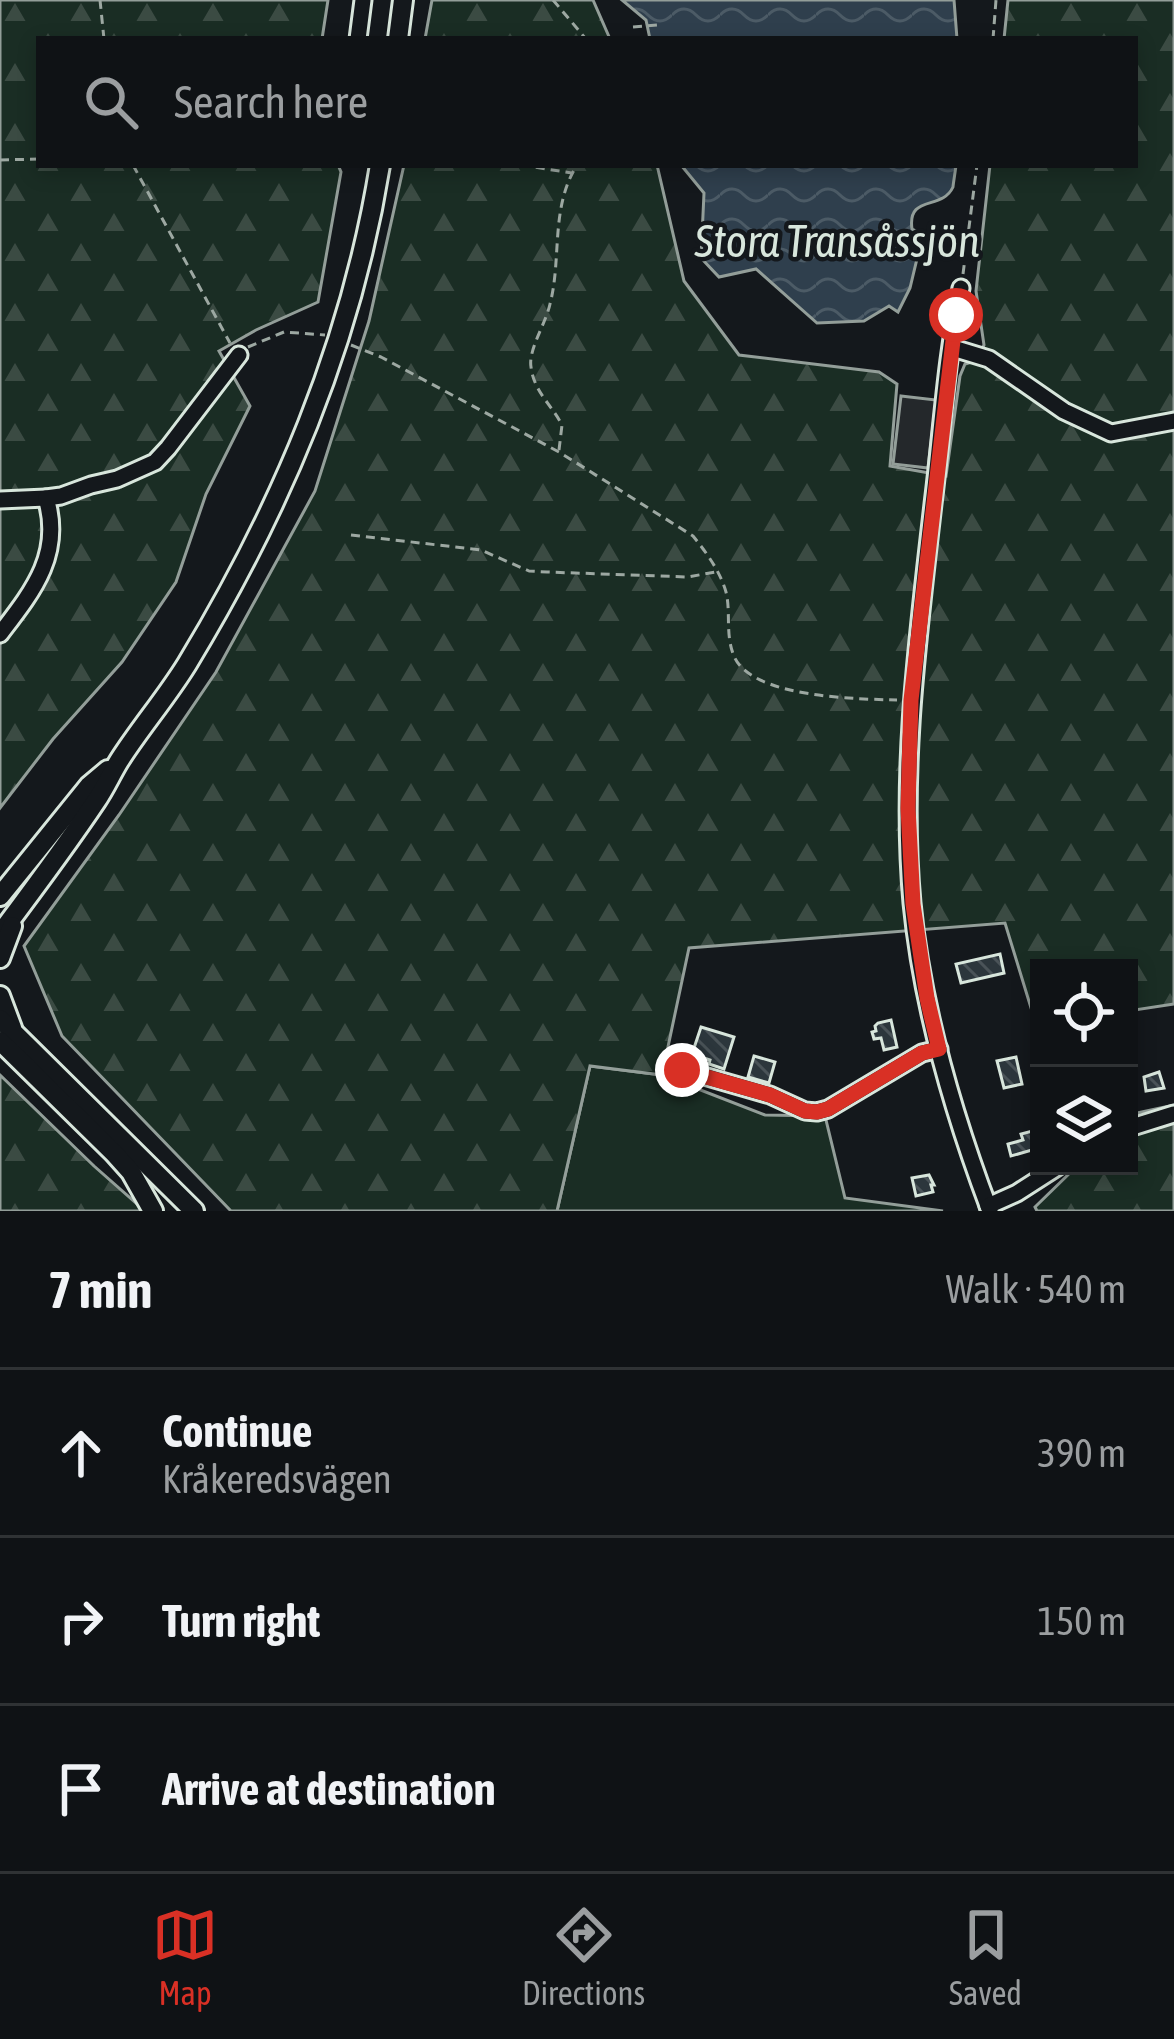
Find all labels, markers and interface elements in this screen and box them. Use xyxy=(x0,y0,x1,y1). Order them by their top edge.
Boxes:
search box xyxy=(36,36,1138,168)
icon: search xyxy=(78,69,144,135)
text: Search here xyxy=(174,76,368,128)
water label: Stora Transåssjön xyxy=(693,215,980,267)
route start xyxy=(929,288,983,342)
map controls xyxy=(1030,959,1138,1175)
button: locate xyxy=(1030,959,1138,1067)
route end xyxy=(655,1043,709,1097)
button: layers xyxy=(1030,1067,1138,1175)
text: 7 min xyxy=(48,1260,152,1319)
text: Walk · 540 m xyxy=(946,1267,1126,1311)
text: Continue xyxy=(162,1405,313,1457)
icon: ahead xyxy=(48,1420,114,1486)
text: 390 m xyxy=(1038,1431,1126,1475)
text: Kråkeredsvägen xyxy=(162,1457,392,1501)
icon: right xyxy=(48,1588,114,1654)
text: Turn right xyxy=(162,1595,320,1647)
text: 150 m xyxy=(1038,1599,1126,1643)
icon: arrive xyxy=(48,1756,114,1822)
text: Arrive at destination xyxy=(162,1763,496,1815)
tab: Map xyxy=(152,1902,218,2012)
tab: Directions xyxy=(522,1902,645,2012)
tab: Saved xyxy=(949,1902,1022,2012)

